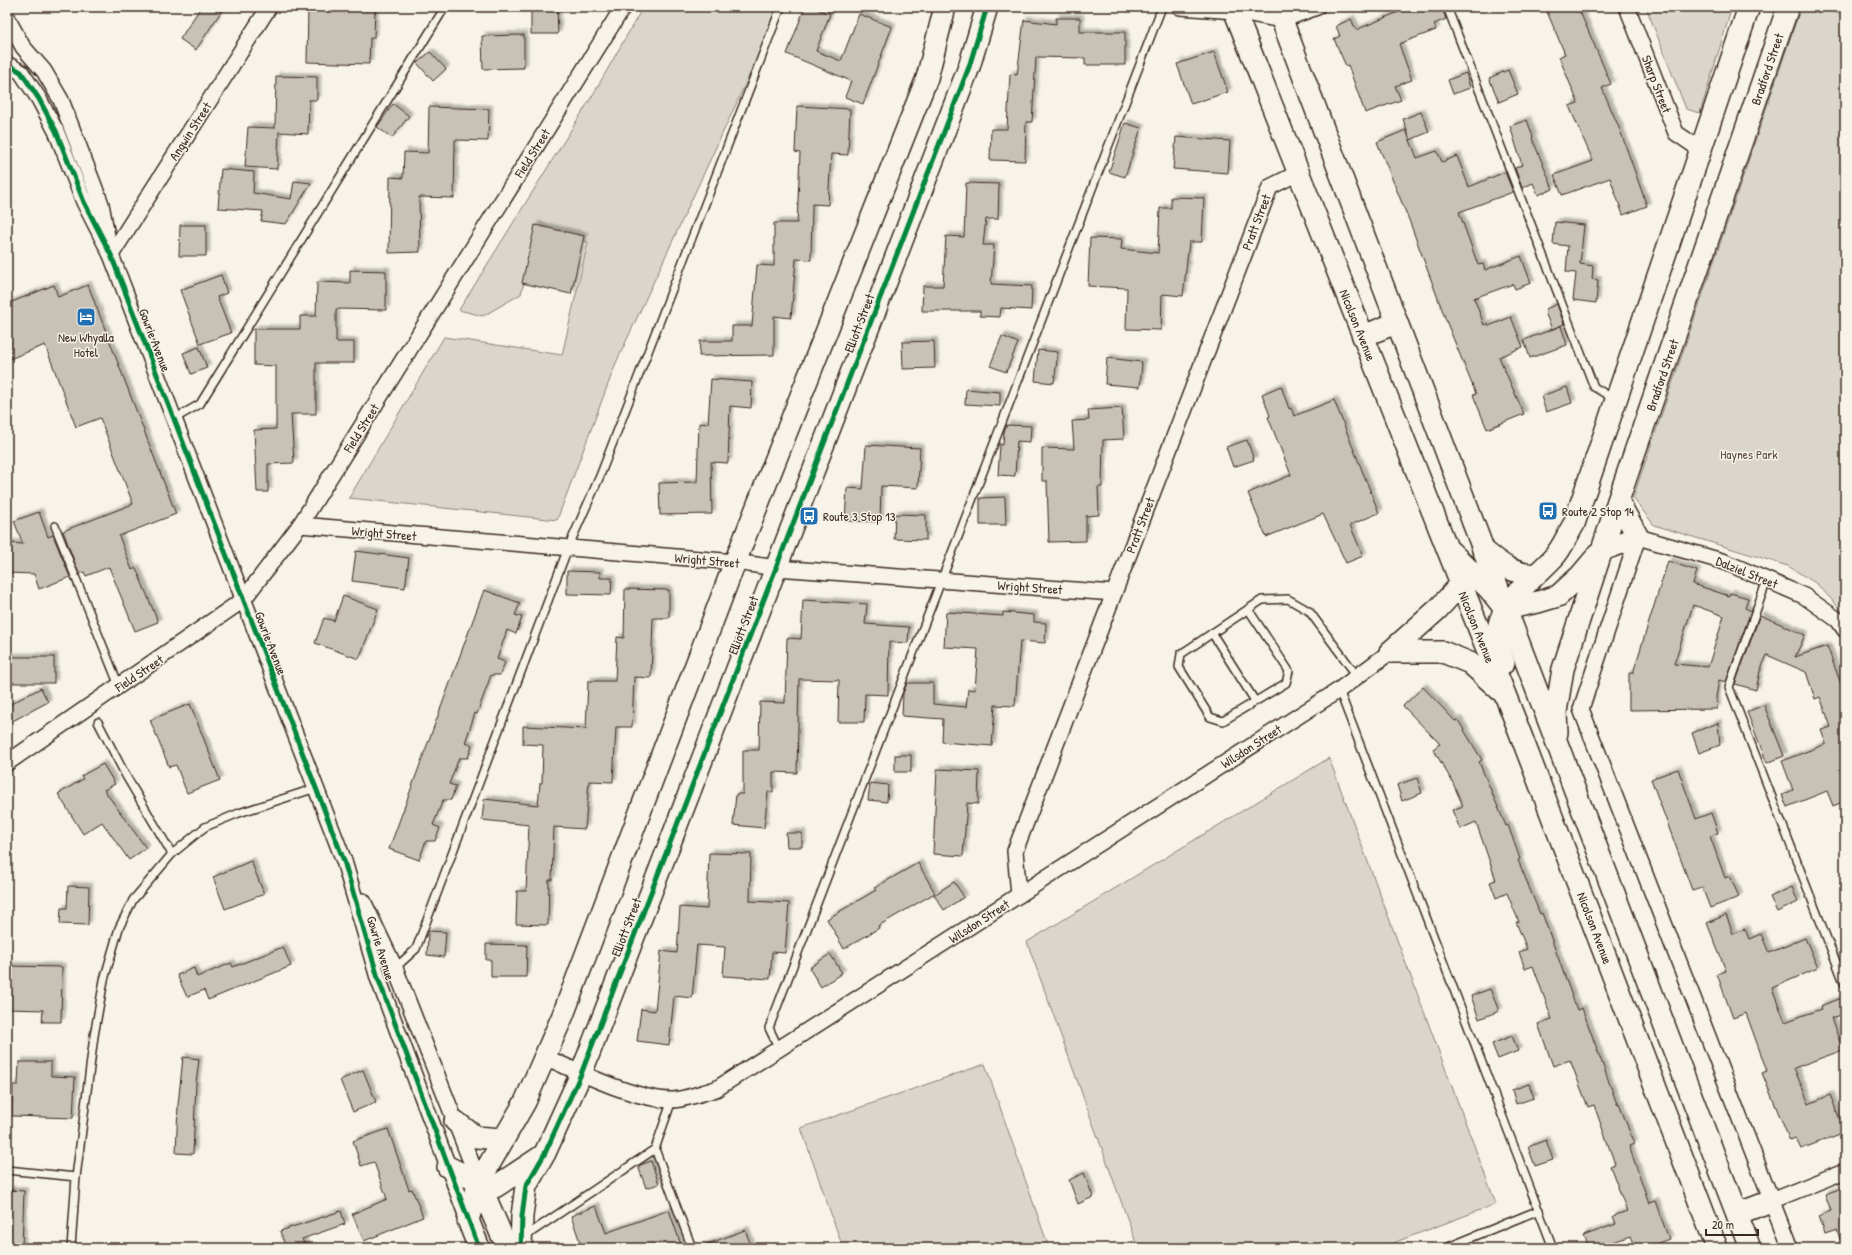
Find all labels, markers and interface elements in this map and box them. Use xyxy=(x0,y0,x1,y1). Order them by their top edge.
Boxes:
street label: Bradford Street xyxy=(1746,30,1788,107)
street label: Sharp Street xyxy=(1638,53,1676,116)
street label: Angwin Street xyxy=(164,98,216,164)
street label: Field Street xyxy=(509,125,554,182)
street label: Pratt Street xyxy=(1237,191,1275,253)
street label: Nicolson Avenue xyxy=(1335,287,1381,363)
street label: Elliott Street xyxy=(840,290,879,355)
hotel icon: New Whyalla Hotel xyxy=(75,306,97,328)
street label: Gowrie Avenue xyxy=(135,306,175,374)
place label: New Whyalla Hotel xyxy=(58,328,114,361)
street label: Bradford Street xyxy=(1641,336,1683,413)
street label: Field Street xyxy=(338,400,383,457)
park label: Haynes Park xyxy=(1720,445,1778,463)
street label: Pratt Street xyxy=(1121,494,1159,556)
bus stop icon: Route 2 Stop 14 xyxy=(1537,500,1559,522)
place label: Route 2 Stop 14 xyxy=(1562,502,1634,520)
bus stop icon: Route 3 Stop 13 xyxy=(798,505,820,527)
place label: Route 3 Stop 13 xyxy=(823,507,896,525)
street label: Wright Street xyxy=(351,521,418,545)
street label: Wright Street xyxy=(674,548,741,572)
street label: Dalziel Street xyxy=(1713,551,1781,593)
street label: Wright Street xyxy=(997,576,1064,598)
street label: Nicolson Avenue xyxy=(1454,589,1500,665)
street label: Elliott Street xyxy=(724,592,763,657)
street label: Gowrie Avenue xyxy=(251,609,291,677)
street label: Field Street xyxy=(110,650,167,696)
street label: Wilsdon Street xyxy=(1217,719,1285,772)
street label: Nicolson Avenue xyxy=(1573,889,1617,967)
street label: Elliott Street xyxy=(607,894,646,959)
street label: Wilsdon Street xyxy=(945,894,1013,947)
street label: Gowrie Avenue xyxy=(363,914,399,982)
scale bar xyxy=(1706,1211,1758,1237)
text: 20 m xyxy=(1712,1216,1734,1233)

